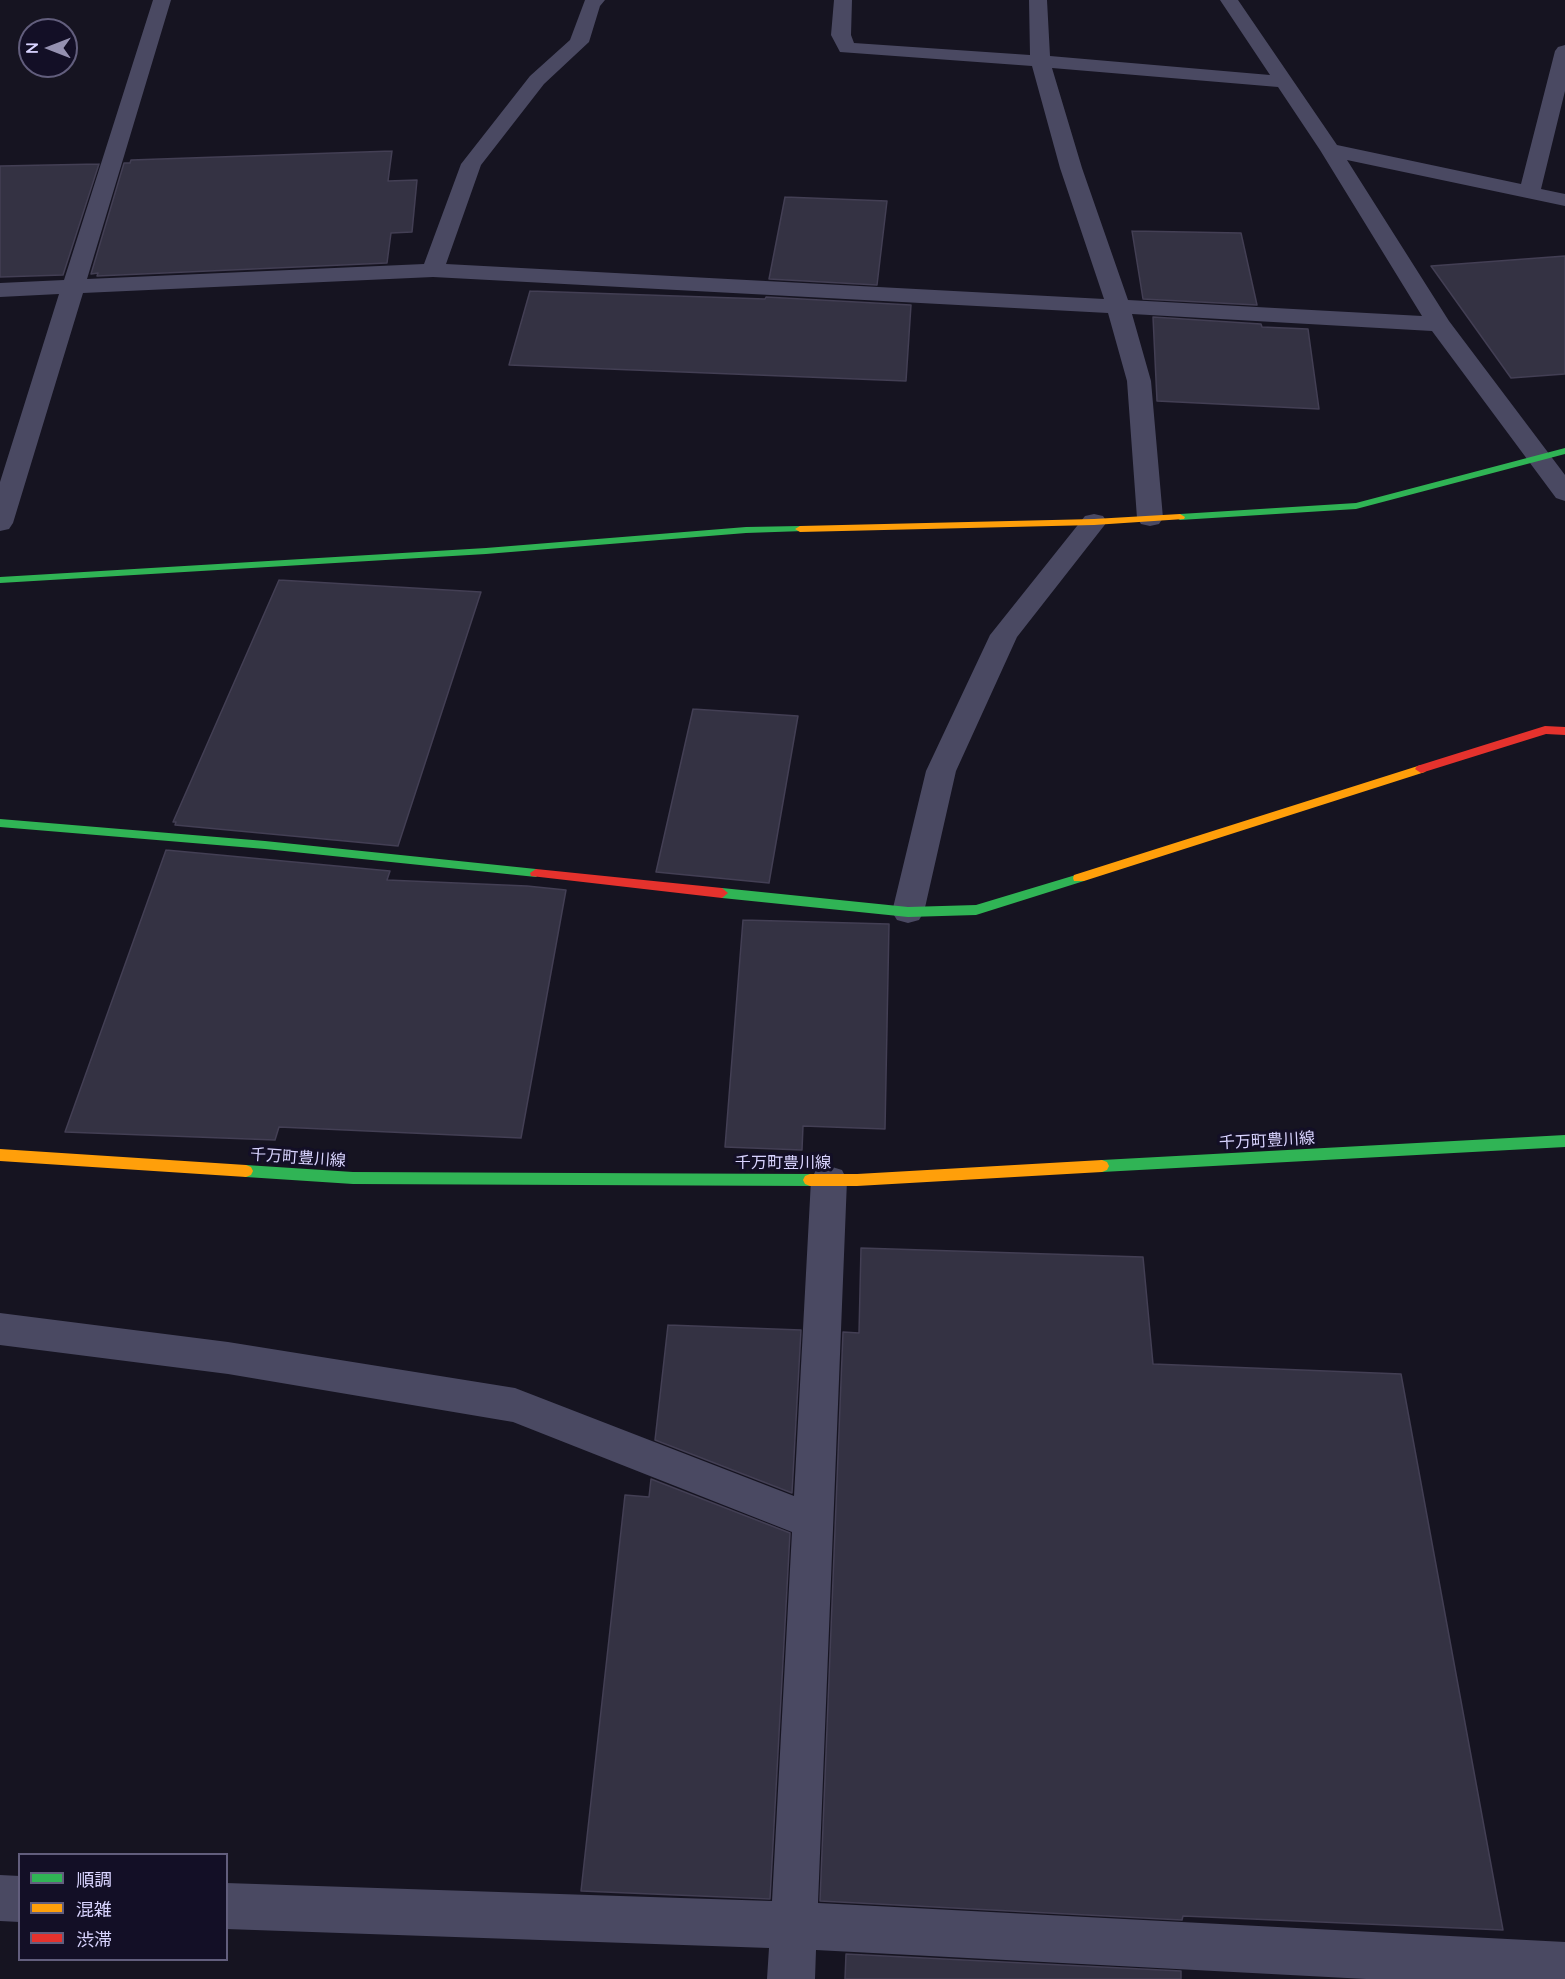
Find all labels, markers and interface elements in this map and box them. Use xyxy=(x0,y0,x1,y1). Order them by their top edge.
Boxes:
north arrow xyxy=(18,18,78,78)
text: N xyxy=(22,42,42,54)
street label: 千万町豊川線 xyxy=(1219,1129,1315,1153)
street label: 千万町豊川線 xyxy=(249,1145,347,1171)
street label: 千万町豊川線 xyxy=(735,1153,831,1173)
legend xyxy=(18,1853,228,1961)
text: 順調 xyxy=(76,1868,112,1891)
text: 混雑 xyxy=(76,1898,112,1921)
text: 渋滞 xyxy=(76,1928,112,1951)

